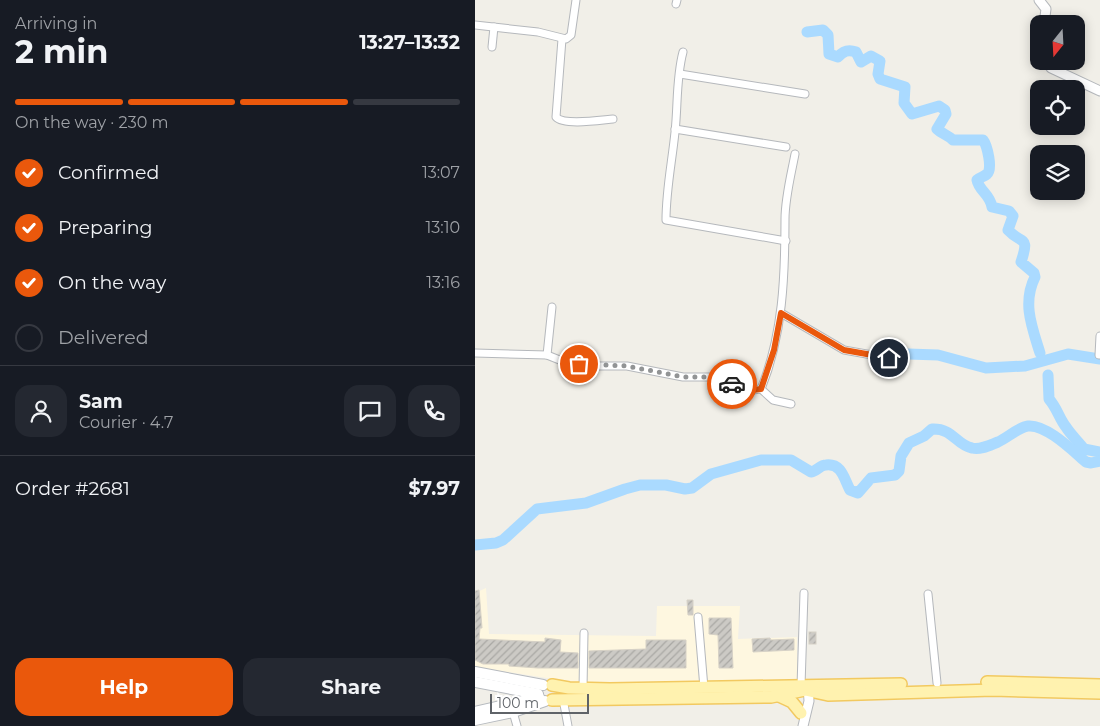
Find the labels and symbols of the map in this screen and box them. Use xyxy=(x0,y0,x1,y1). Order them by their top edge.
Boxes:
north arrow xyxy=(1030,15,1085,70)
pin xyxy=(868,337,910,379)
pin xyxy=(558,343,600,385)
courier xyxy=(707,359,757,409)
scale bar xyxy=(490,691,589,714)

